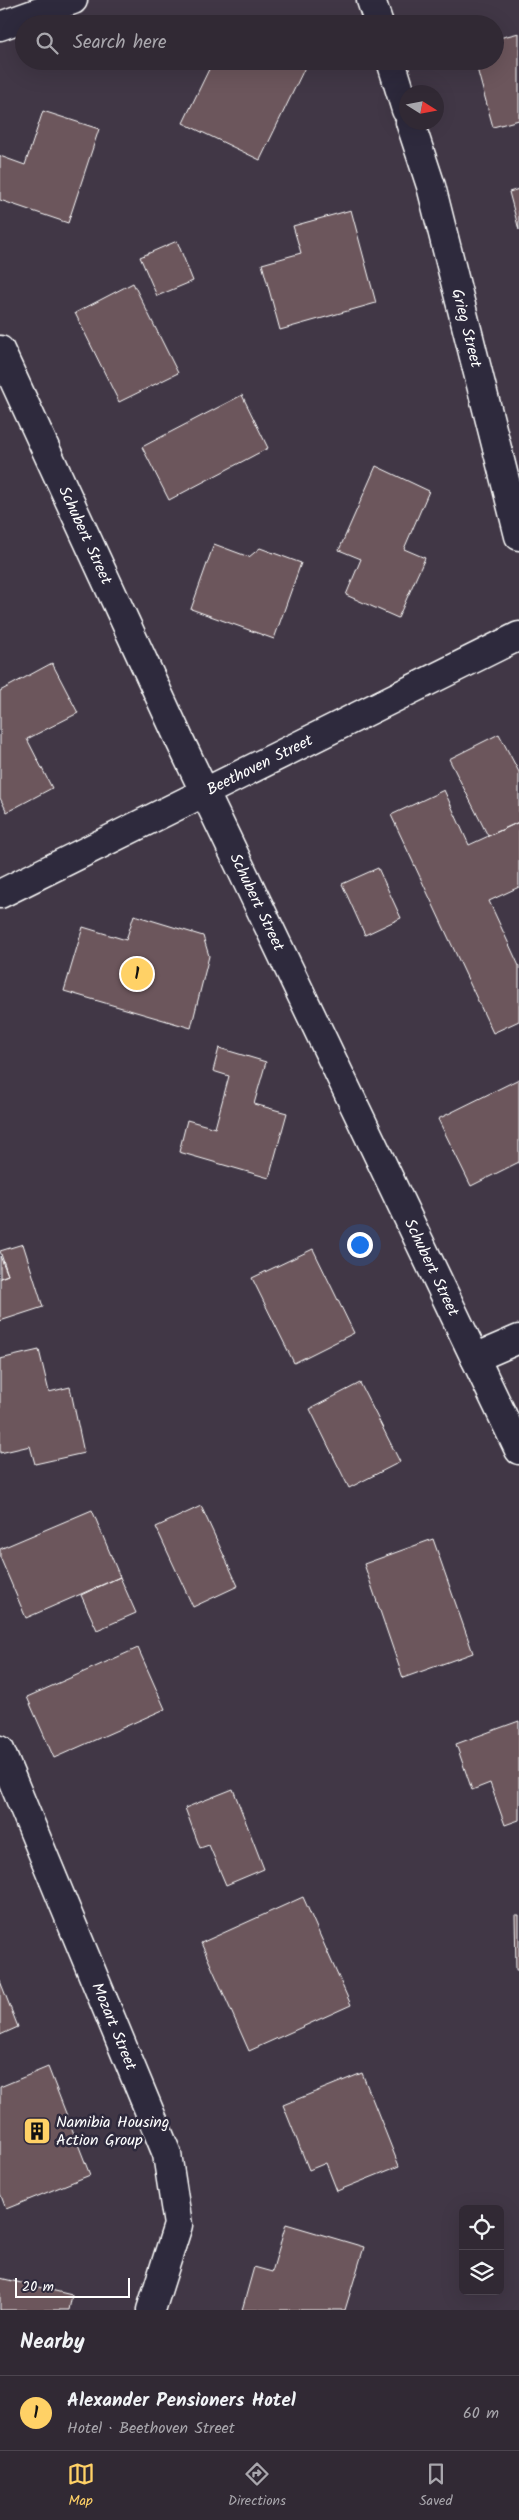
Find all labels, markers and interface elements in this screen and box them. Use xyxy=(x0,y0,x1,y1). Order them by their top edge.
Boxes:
search box xyxy=(15,15,504,70)
text: Search here xyxy=(73,28,167,58)
icon: search xyxy=(33,29,61,57)
north arrow xyxy=(399,85,444,130)
street label: Grieg Street xyxy=(445,286,489,371)
street label: Schubert Street xyxy=(52,482,119,589)
street label: Beethoven Street xyxy=(202,728,318,802)
street label: Schubert Street xyxy=(223,849,292,956)
pin: 1 xyxy=(121,955,153,993)
street label: Schubert Street xyxy=(398,1214,466,1321)
your location xyxy=(347,1232,373,1258)
street label: Mozart Street xyxy=(85,1979,144,2075)
place label: Namibia Housing Action Group xyxy=(56,2110,169,2153)
building icon: Namibia Housing Action Group xyxy=(22,2116,52,2146)
map controls xyxy=(459,2205,504,2295)
button: locate xyxy=(459,2205,504,2250)
button: layers xyxy=(459,2250,504,2295)
scale bar xyxy=(15,2275,130,2298)
text: 20 m xyxy=(22,2276,54,2298)
text: Nearby xyxy=(20,2326,85,2359)
text: Alexander Pensioners Hotel xyxy=(67,2386,296,2416)
text: 1 xyxy=(34,2401,38,2426)
text: 60 m xyxy=(463,2401,499,2426)
text: Hotel · Beethoven Street xyxy=(67,2416,235,2441)
tab: Map xyxy=(67,2460,95,2512)
tab: Directions xyxy=(228,2460,286,2512)
tab: Saved xyxy=(419,2460,452,2512)

